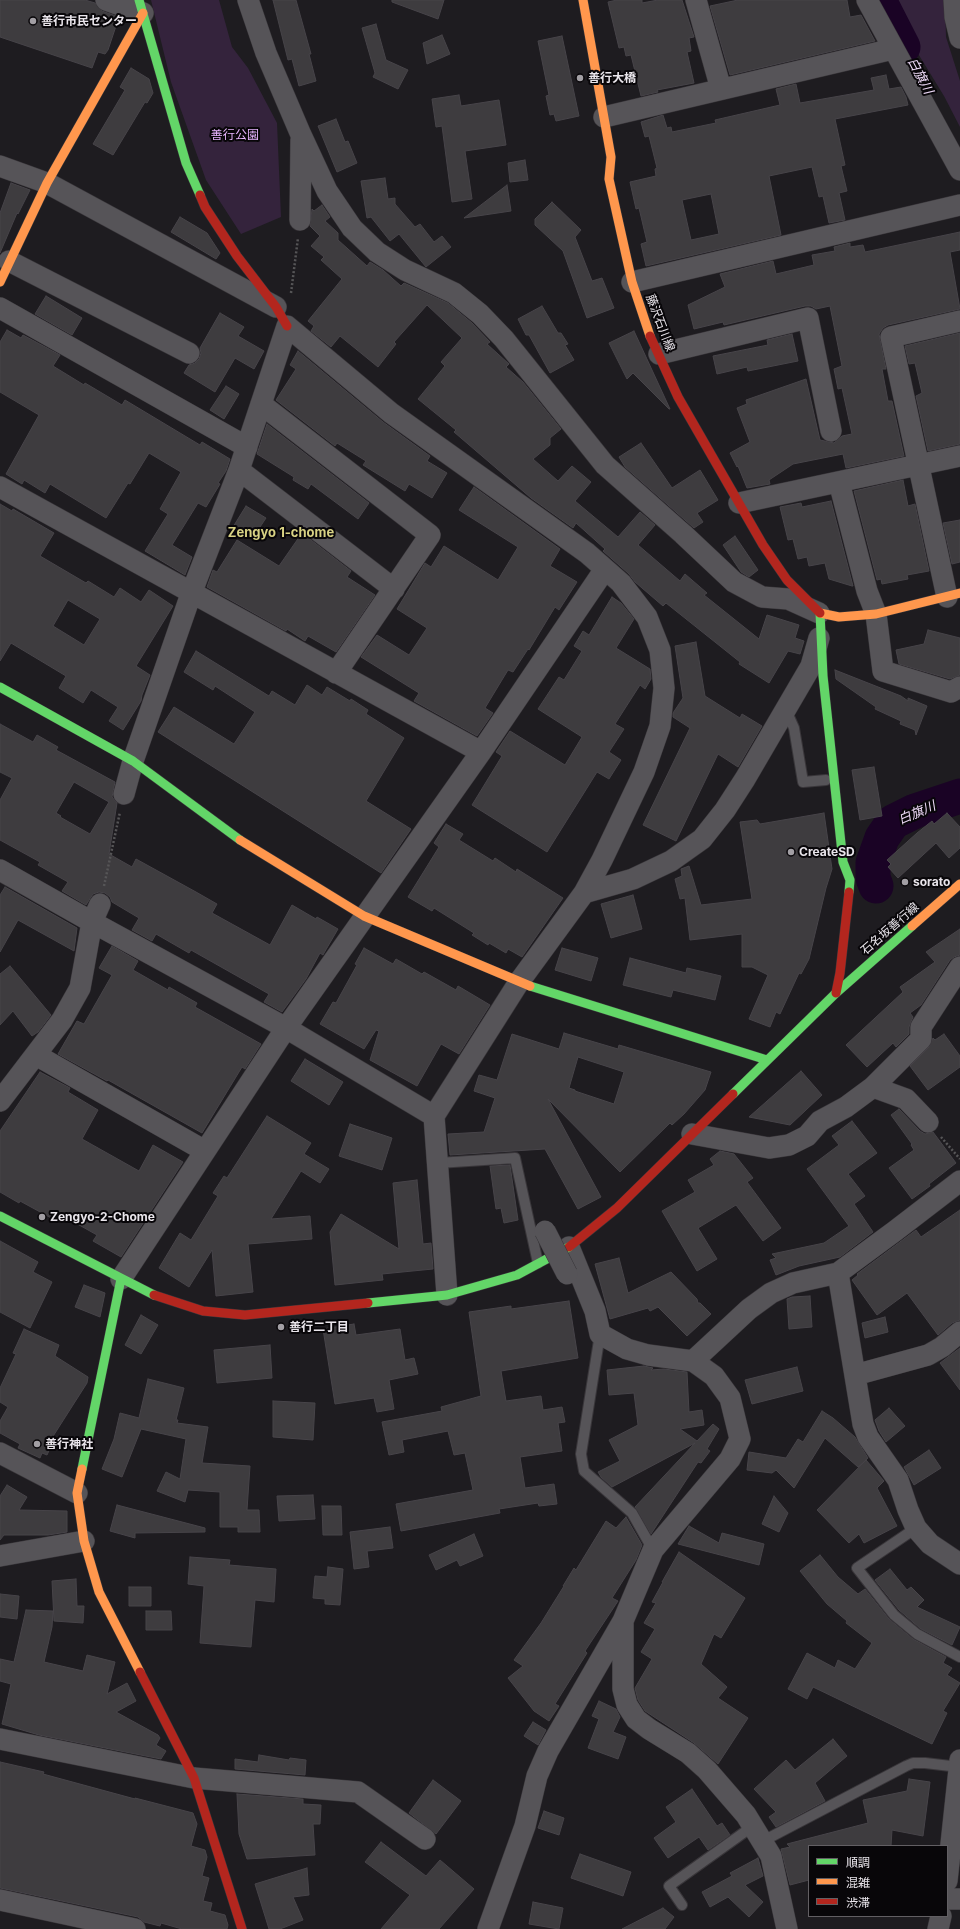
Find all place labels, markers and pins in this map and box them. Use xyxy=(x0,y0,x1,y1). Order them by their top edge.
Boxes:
place label: 善行市民センター xyxy=(41,14,137,28)
marker: 善行市民センター xyxy=(28,16,38,26)
place label: 善行大橋 xyxy=(588,71,636,85)
marker: 善行大橋 xyxy=(575,73,585,83)
place label: CreateSD xyxy=(799,845,855,859)
marker: CreateSD xyxy=(786,847,796,857)
place label: sorato xyxy=(913,875,950,889)
marker: sorato xyxy=(900,877,910,887)
place label: Zengyo-2-Chome xyxy=(50,1210,155,1224)
marker: Zengyo-2-Chome xyxy=(37,1212,47,1222)
place label: 善行二丁目 xyxy=(289,1320,349,1334)
marker: 善行二丁目 xyxy=(276,1322,286,1332)
place label: 善行神社 xyxy=(45,1437,93,1451)
marker: 善行神社 xyxy=(32,1439,42,1449)

